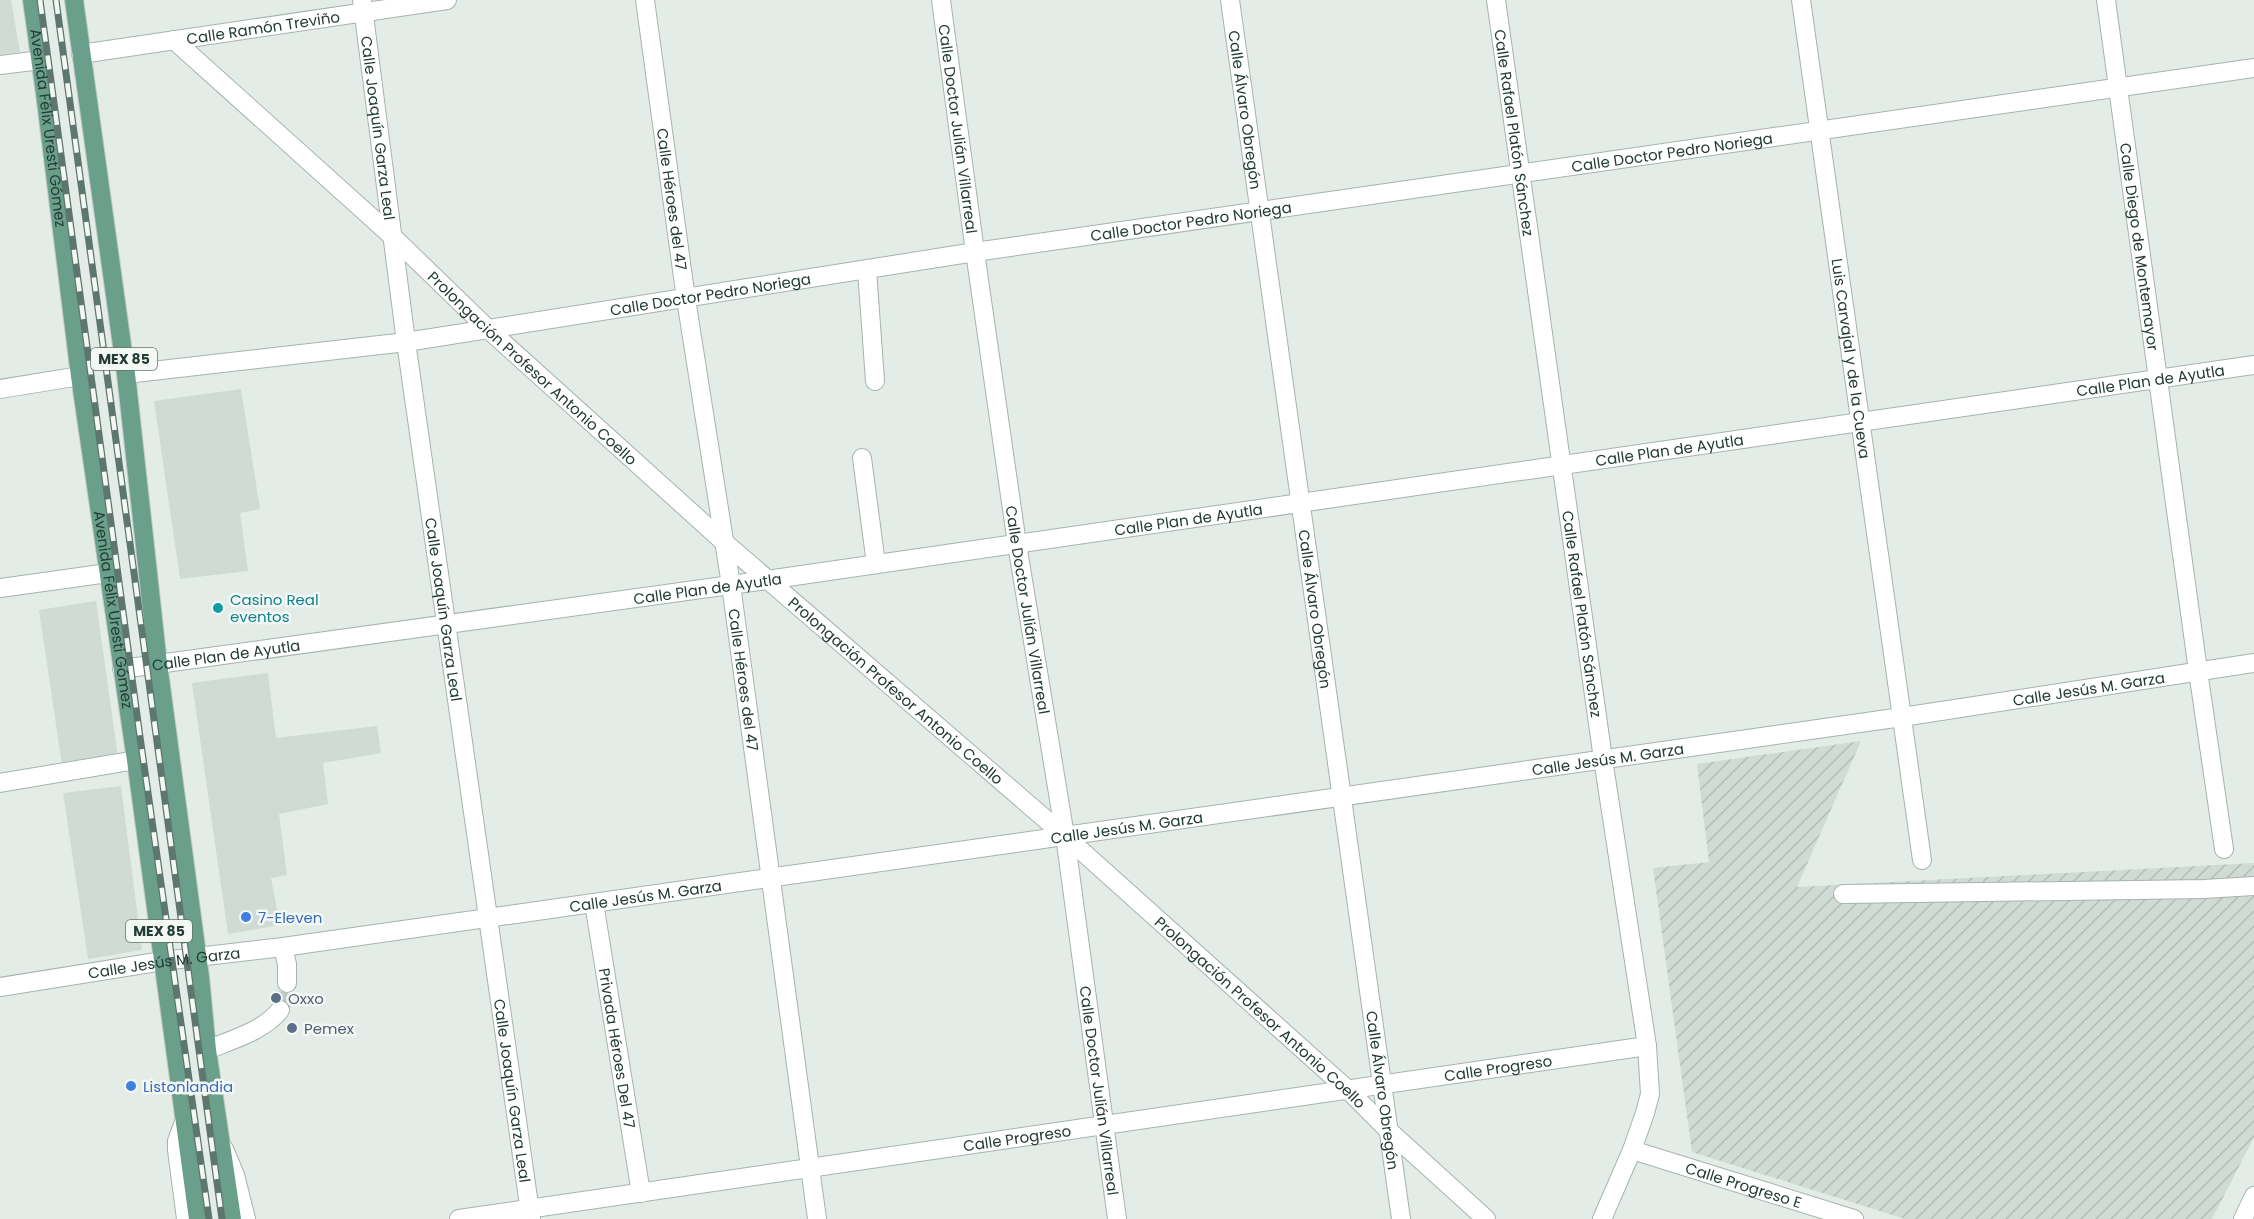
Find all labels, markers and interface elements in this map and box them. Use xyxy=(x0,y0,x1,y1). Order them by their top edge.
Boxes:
street label: Calle Ramón Treviño xyxy=(185,5,341,49)
street label: Calle Doctor Julián Villarreal xyxy=(934,23,983,235)
street label: Avenida Félix Uresti Gómez xyxy=(26,27,72,228)
street label: Calle Rafael Platón Sánchez xyxy=(1490,28,1540,238)
street label: Calle Álvaro Obregón xyxy=(1224,29,1267,191)
street label: Calle Joaquín Garza Leal xyxy=(356,35,401,221)
street label: Calle Héroes del 47 xyxy=(652,127,692,272)
street label: Calle Doctor Pedro Noriega xyxy=(1570,127,1774,177)
street label: Calle Diego de Montemayor xyxy=(2115,141,2165,352)
street label: Calle Doctor Pedro Noriega xyxy=(1089,196,1293,246)
street label: Luis Carvajal y de la Cueva xyxy=(1827,257,1876,460)
street label: Prolongación Profesor Antonio Coello xyxy=(423,266,642,469)
street label: Calle Doctor Pedro Noriega xyxy=(609,268,812,320)
road number: MEX 85 xyxy=(91,348,157,370)
street label: Calle Plan de Ayutla xyxy=(2075,359,2226,401)
street label: Calle Plan de Ayutla xyxy=(1594,428,1745,471)
street label: Calle Plan de Ayutla xyxy=(1113,498,1264,540)
street label: Calle Doctor Julián Villarreal xyxy=(1001,504,1055,716)
street label: Avenida Félix Uresti Gómez xyxy=(89,509,139,710)
street label: Calle Rafael Platón Sánchez xyxy=(1558,509,1608,719)
street label: Calle Joaquín Garza Leal xyxy=(421,516,468,703)
street label: Calle Álvaro Obregón xyxy=(1294,528,1337,690)
street label: Calle Plan de Ayutla xyxy=(632,568,783,609)
place label: Casino Real eventos xyxy=(230,589,319,627)
street label: Prolongación Profesor Antonio Coello xyxy=(784,592,1008,789)
marker: Casino Real eventos xyxy=(211,601,225,615)
street label: Calle Héroes del 47 xyxy=(724,607,764,752)
street label: Calle Plan de Ayutla xyxy=(150,634,302,675)
street label: Calle Jesús M. Garza xyxy=(2011,666,2166,710)
street label: Calle Jesús M. Garza xyxy=(1530,738,1685,780)
street label: Calle Jesús M. Garza xyxy=(1049,806,1204,848)
street label: Calle Jesús M. Garza xyxy=(568,874,723,917)
place label: 7-Eleven xyxy=(258,907,322,928)
marker: 7-Eleven xyxy=(239,910,253,924)
street label: Prolongación Profesor Antonio Coello xyxy=(1150,911,1371,1113)
road number: MEX 85 xyxy=(126,920,192,942)
street label: Calle Jesús M. Garza xyxy=(86,942,241,983)
street label: Privada Héroes Del 47 xyxy=(594,966,641,1130)
street label: Calle Doctor Julián Villarreal xyxy=(1075,985,1124,1196)
place label: Oxxo xyxy=(288,988,324,1009)
marker: Oxxo xyxy=(269,991,283,1005)
street label: Calle Joaquín Garza Leal xyxy=(489,997,536,1184)
street label: Calle Álvaro Obregón xyxy=(1361,1009,1404,1171)
place label: Pemex xyxy=(304,1018,354,1039)
marker: Pemex xyxy=(285,1021,299,1035)
street label: Calle Progreso xyxy=(1443,1049,1553,1086)
place label: Listonlandia xyxy=(143,1076,233,1097)
marker: Listonlandia xyxy=(124,1079,138,1093)
street label: Calle Progreso xyxy=(962,1119,1073,1156)
street label: Calle Progreso E xyxy=(1683,1157,1804,1213)

